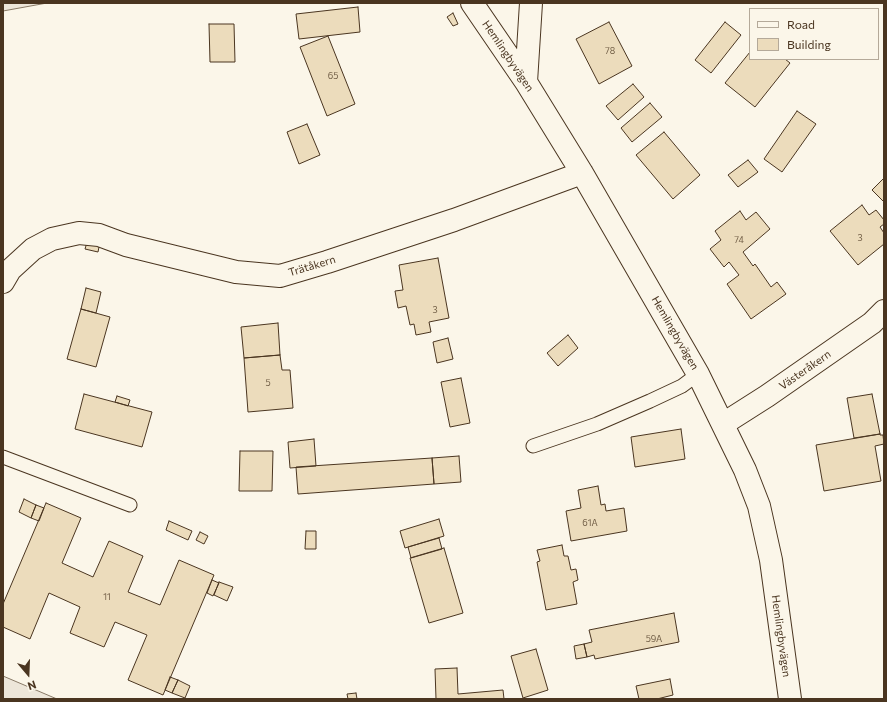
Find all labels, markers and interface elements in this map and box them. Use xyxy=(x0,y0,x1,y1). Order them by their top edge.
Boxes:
legend xyxy=(749,8,879,60)
text: Road xyxy=(787,17,815,31)
street label: Hemlingbyvägen xyxy=(479,18,537,94)
text: Building xyxy=(787,37,831,51)
house number: 78 xyxy=(605,46,615,56)
house number: 65 xyxy=(328,71,338,81)
house number: 3 xyxy=(857,233,863,243)
house number: 74 xyxy=(734,235,744,245)
street label: Trätåkern xyxy=(287,253,337,279)
street label: Hemlingbyvägen xyxy=(649,294,701,372)
house number: 3 xyxy=(432,305,438,315)
street label: Västeråkern xyxy=(777,347,833,393)
house number: 5 xyxy=(265,378,271,388)
house number: 61A xyxy=(582,518,598,528)
house number: 11 xyxy=(103,592,111,602)
street label: Hemlingbyvägen xyxy=(769,594,793,678)
house number: 59A xyxy=(646,634,662,644)
north arrow xyxy=(8,654,48,694)
text: N xyxy=(26,678,38,693)

